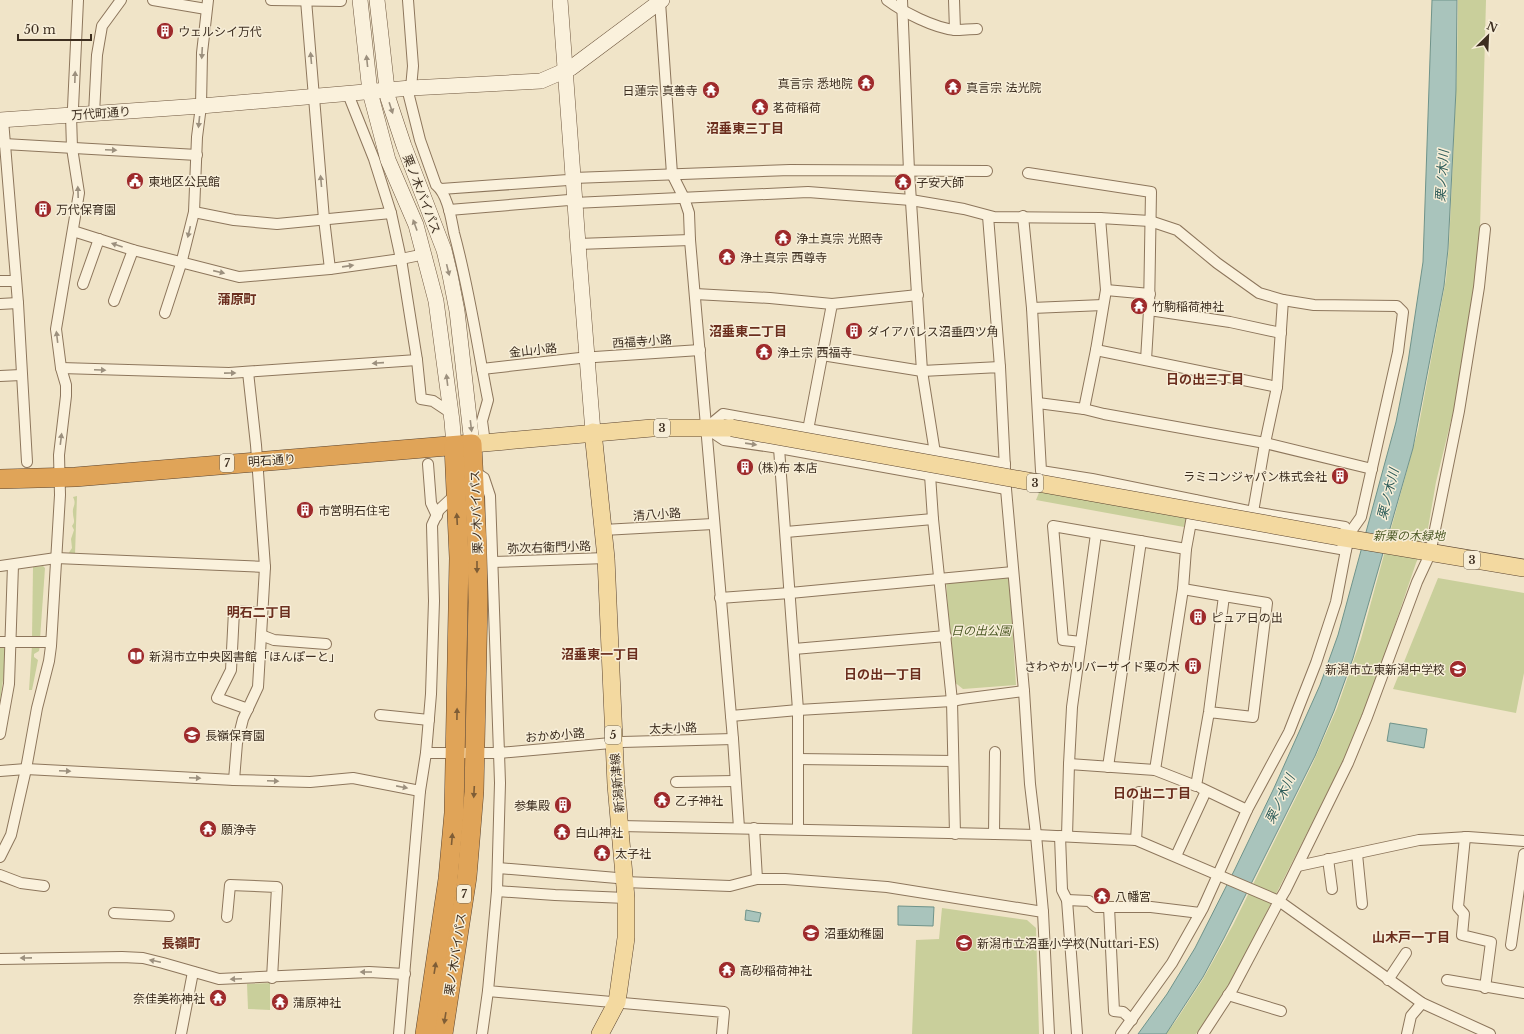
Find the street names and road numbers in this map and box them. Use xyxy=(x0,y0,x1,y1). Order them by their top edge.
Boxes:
street label: 万代町通り xyxy=(71,103,131,123)
street label: 栗ノ木バイパス xyxy=(400,152,444,236)
street label: 西福寺小路 xyxy=(612,331,672,351)
street label: 金山小路 xyxy=(508,340,558,360)
road number: 3 xyxy=(654,419,670,437)
street label: 明石通り xyxy=(248,451,296,469)
road number: 7 xyxy=(220,454,234,472)
street label: 栗ノ木バイパス xyxy=(467,470,485,554)
road number: 3 xyxy=(1027,474,1043,492)
street label: 清八小路 xyxy=(633,505,681,523)
street label: 弥次右衛門小路 xyxy=(507,538,591,556)
road number: 3 xyxy=(1464,551,1480,569)
street label: 太夫小路 xyxy=(649,720,697,736)
street label: おかめ小路 xyxy=(524,725,586,745)
road number: 5 xyxy=(605,726,621,744)
street label: 新潟新津線 xyxy=(607,752,627,814)
road number: 7 xyxy=(457,885,471,903)
street label: 栗ノ木バイパス xyxy=(441,911,469,997)

